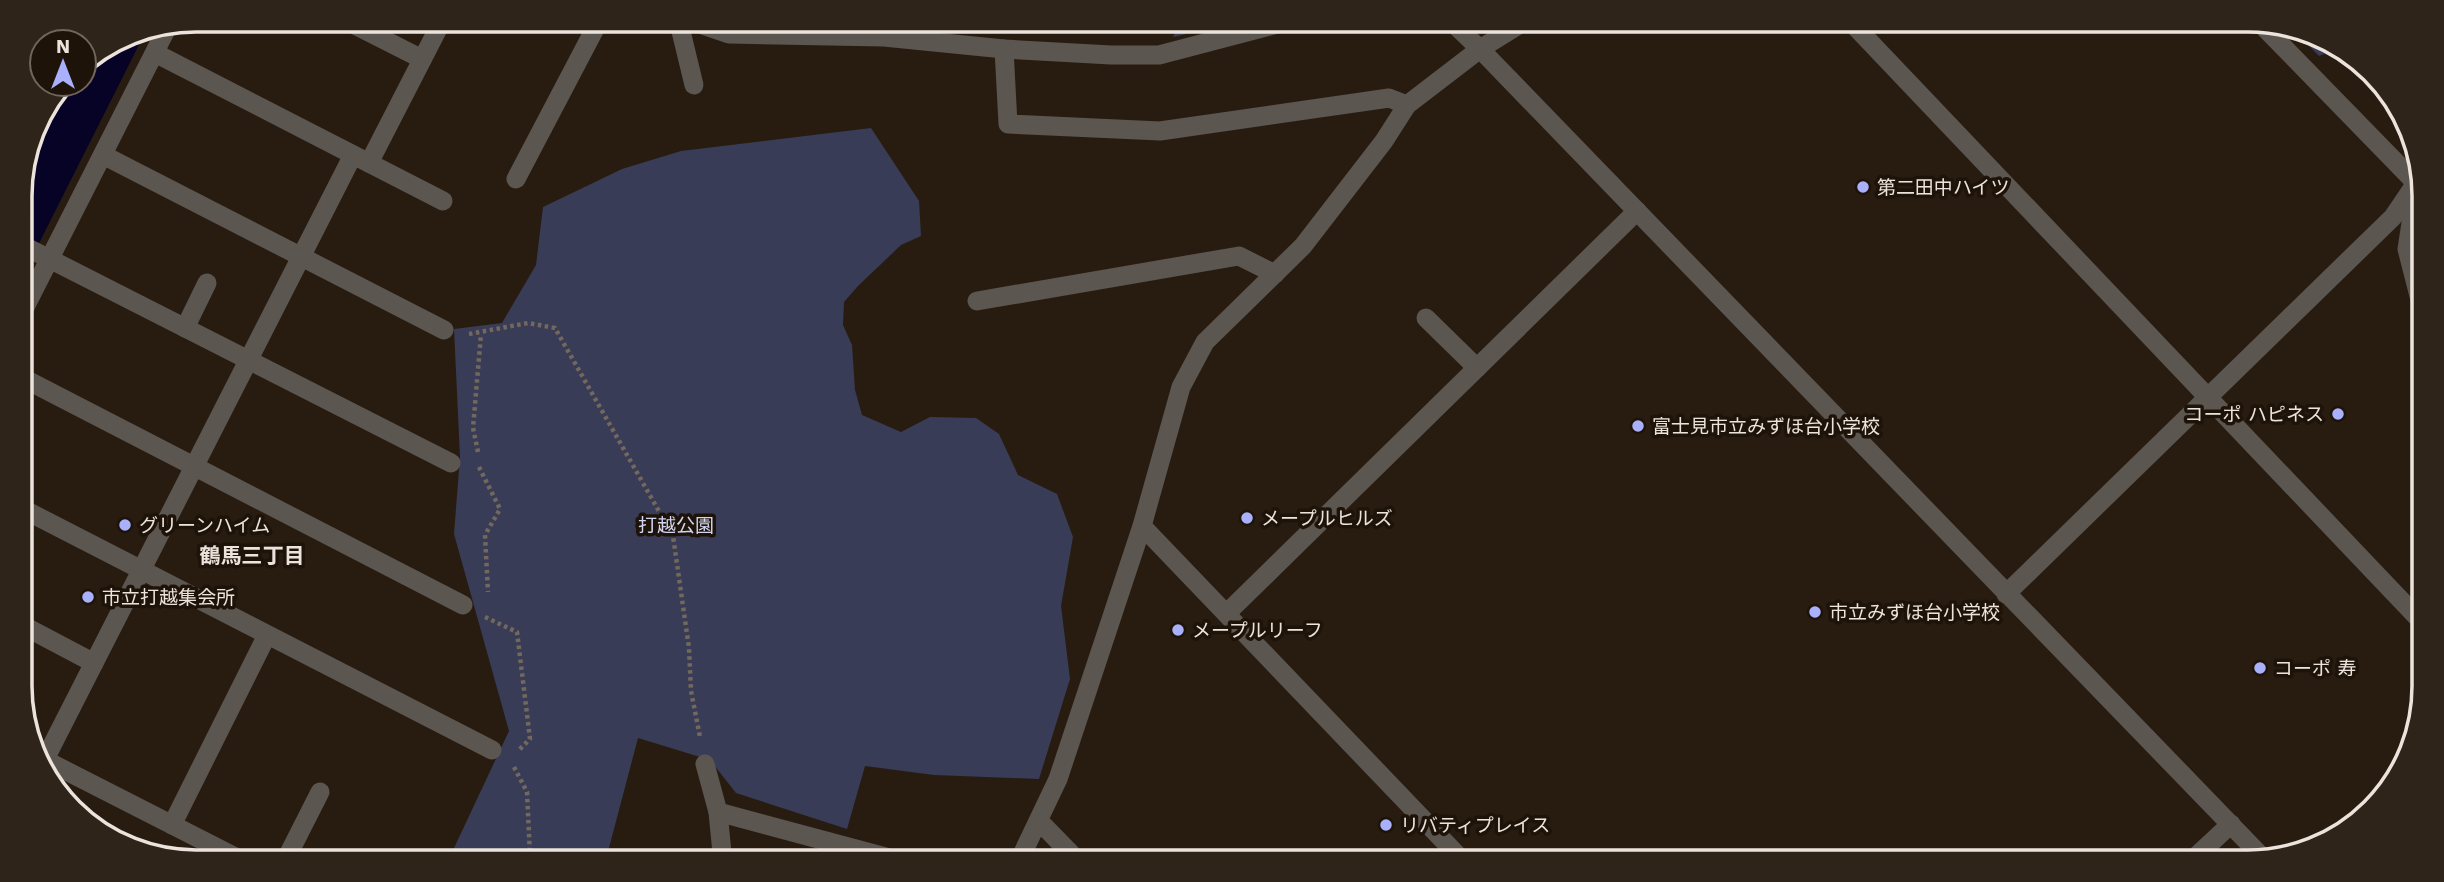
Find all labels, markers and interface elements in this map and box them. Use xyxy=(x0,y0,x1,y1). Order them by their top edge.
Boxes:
north arrow xyxy=(28,28,98,98)
text: N xyxy=(56,35,70,58)
place label: 第二田中ハイツ xyxy=(1877,176,2010,199)
marker: 第二田中ハイツ xyxy=(1855,179,1871,195)
place label: コーポ ハピネス xyxy=(2185,403,2324,426)
marker: コーポ ハピネス xyxy=(2330,406,2346,422)
place label: 富士見市立みずほ台小学校 xyxy=(1652,415,1880,438)
marker: 富士見市立みずほ台小学校 xyxy=(1630,418,1646,434)
place label: メープルヒルズ xyxy=(1261,507,1393,530)
marker: メープルヒルズ xyxy=(1239,510,1255,526)
place label: グリーンハイム xyxy=(139,514,270,537)
park label: 打越公園 xyxy=(638,514,714,537)
marker: グリーンハイム xyxy=(117,517,133,533)
district label: 鶴馬三丁目 xyxy=(200,543,305,568)
place label: 市立打越集会所 xyxy=(102,586,235,609)
marker: 市立打越集会所 xyxy=(80,589,96,605)
place label: 市立みずほ台小学校 xyxy=(1829,601,2000,624)
marker: 市立みずほ台小学校 xyxy=(1807,604,1823,620)
place label: メープルリーフ xyxy=(1192,619,1323,642)
marker: メープルリーフ xyxy=(1170,622,1186,638)
place label: コーポ 寿 xyxy=(2274,657,2356,680)
marker: コーポ 寿 xyxy=(2252,660,2268,676)
place label: リバティプレイス xyxy=(1400,814,1550,837)
marker: リバティプレイス xyxy=(1378,817,1394,833)

